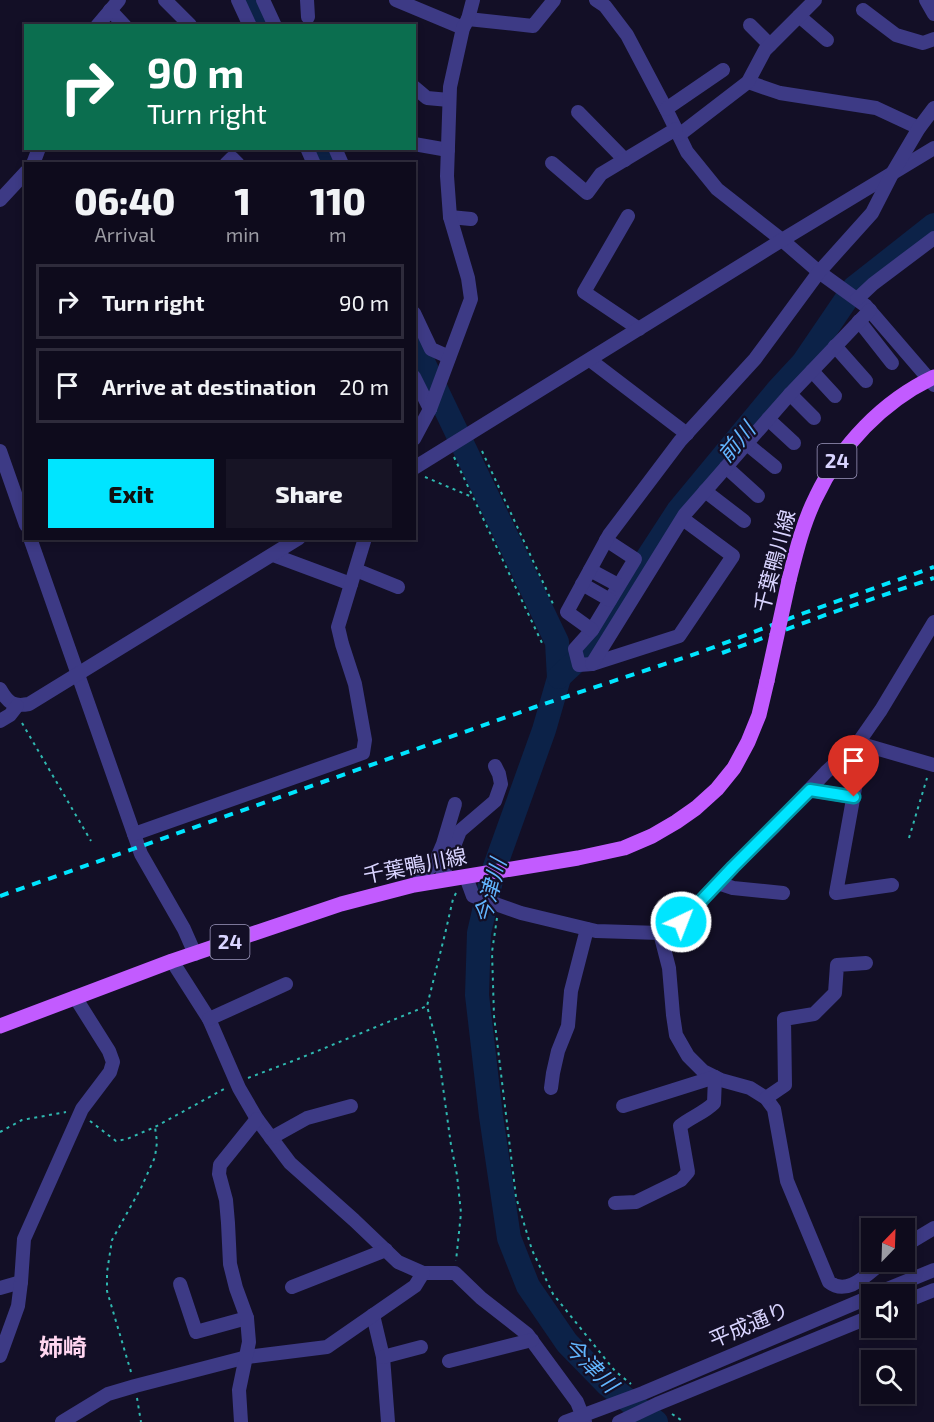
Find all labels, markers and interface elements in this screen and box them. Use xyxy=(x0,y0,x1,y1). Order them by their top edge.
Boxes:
text: 90 m xyxy=(147,46,244,96)
icon: right xyxy=(48,48,126,126)
text: Turn right xyxy=(147,97,267,129)
text: 06:40 xyxy=(74,179,175,222)
text: 1 xyxy=(235,179,251,222)
text: 110 xyxy=(310,179,366,222)
text: Arrival xyxy=(94,222,155,246)
text: min xyxy=(226,222,260,246)
text: m xyxy=(329,222,347,246)
icon: right xyxy=(51,285,84,318)
text: Turn right xyxy=(102,289,204,315)
text: 90 m xyxy=(339,289,389,315)
icon: arrive xyxy=(51,369,84,402)
text: Arrive at destination xyxy=(102,373,316,399)
text: 20 m xyxy=(339,373,389,399)
water label: 前川 xyxy=(711,415,761,467)
road number: 24 xyxy=(818,444,856,478)
button: Exit xyxy=(48,459,214,528)
button: Share xyxy=(226,459,392,528)
street label: 千葉鴨川線 xyxy=(748,507,799,615)
pin xyxy=(828,735,879,797)
icon: arrive xyxy=(837,744,870,777)
street label: 千葉鴨川線 xyxy=(361,842,469,887)
water label: 今津川 xyxy=(468,854,511,926)
position arrow xyxy=(649,890,713,954)
road number: 24 xyxy=(210,925,250,959)
north arrow xyxy=(861,1218,915,1272)
map controls xyxy=(861,1218,915,1404)
button: sound xyxy=(861,1284,915,1338)
street label: 平成通り xyxy=(705,1296,792,1352)
district label: 姉崎 xyxy=(39,1332,87,1361)
water label: 今津川 xyxy=(559,1332,626,1398)
button: search xyxy=(861,1350,915,1404)

